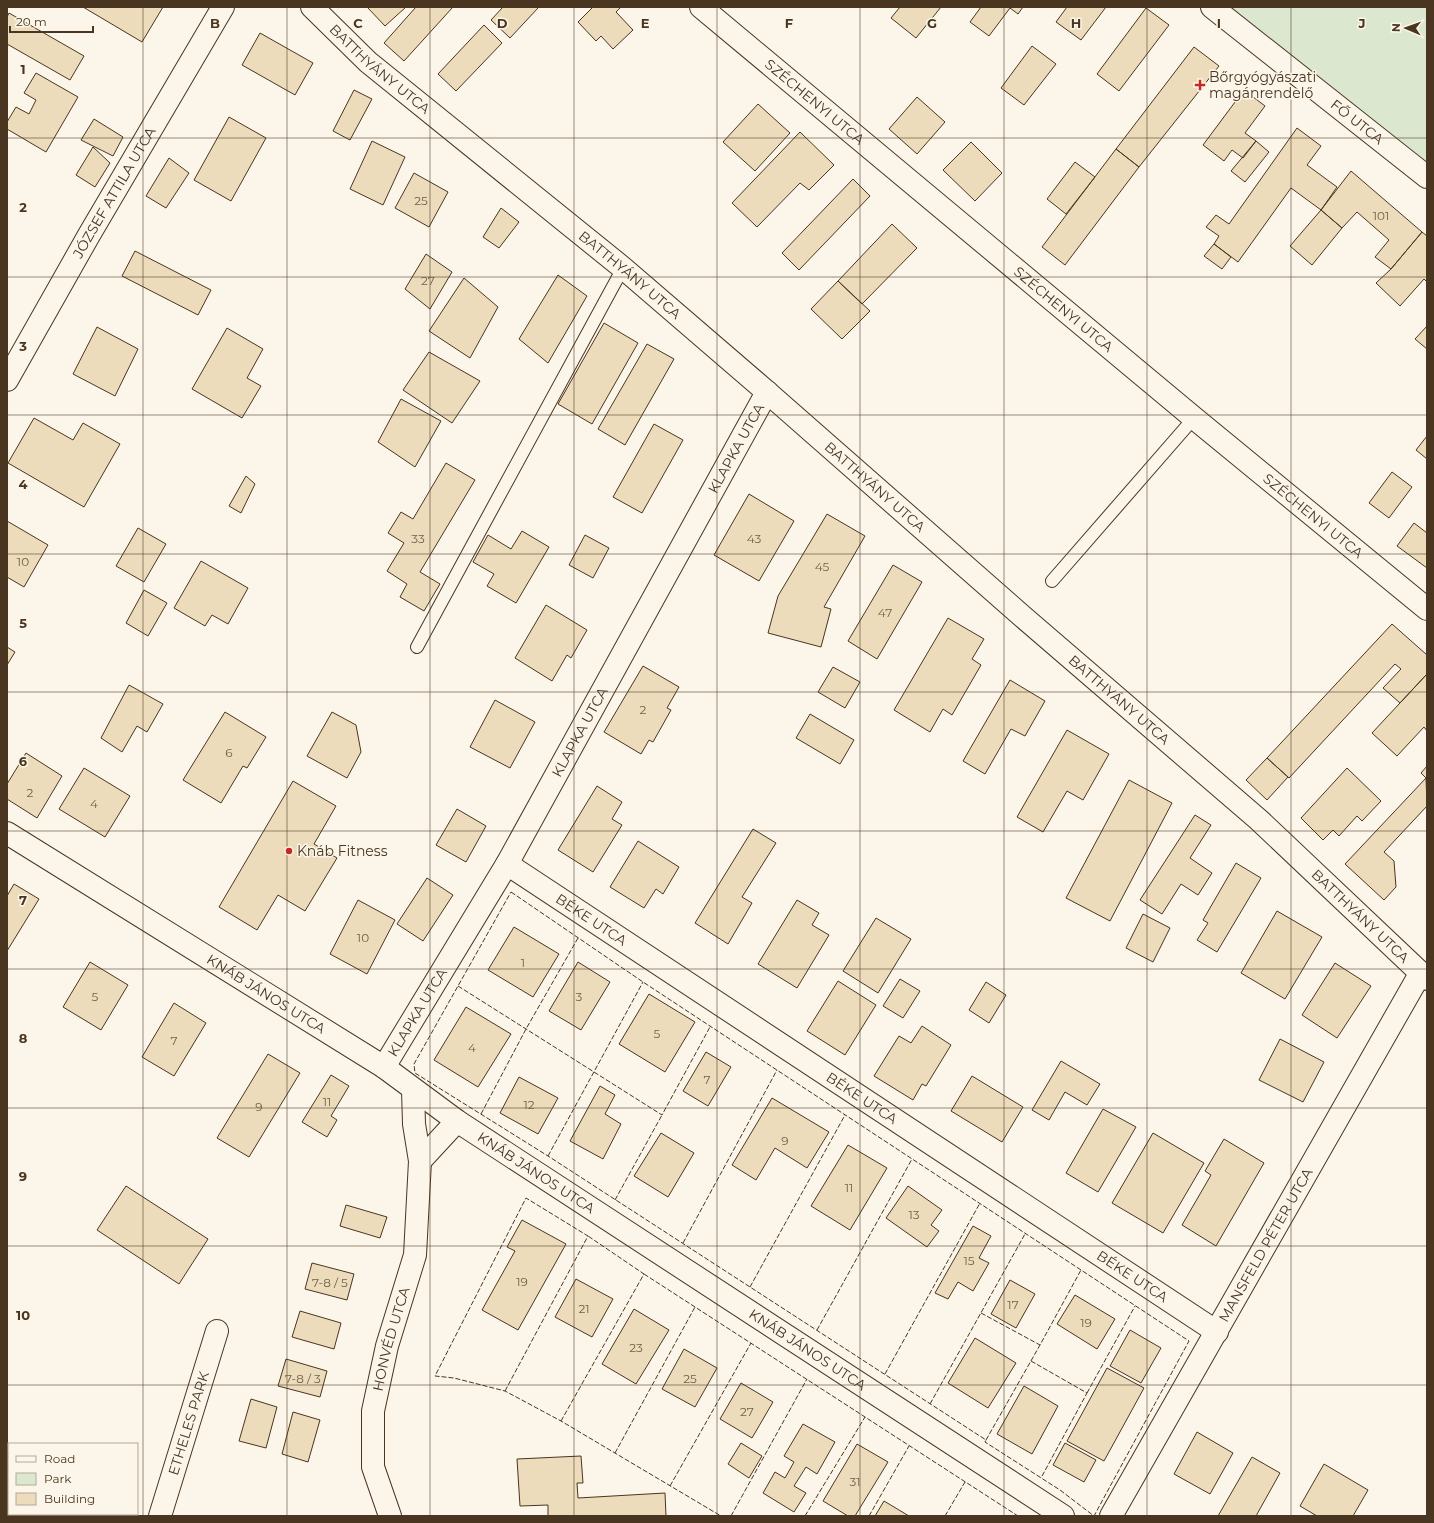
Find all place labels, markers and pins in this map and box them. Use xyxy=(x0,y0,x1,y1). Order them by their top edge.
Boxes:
place label: Bőrgyógyászati magánrendelő xyxy=(1209,68,1316,102)
marker: Bőrgyógyászati magánrendelő xyxy=(1194,79,1206,91)
place label: Knáb Fitness xyxy=(297,842,388,860)
marker: Knáb Fitness xyxy=(284,846,294,856)

